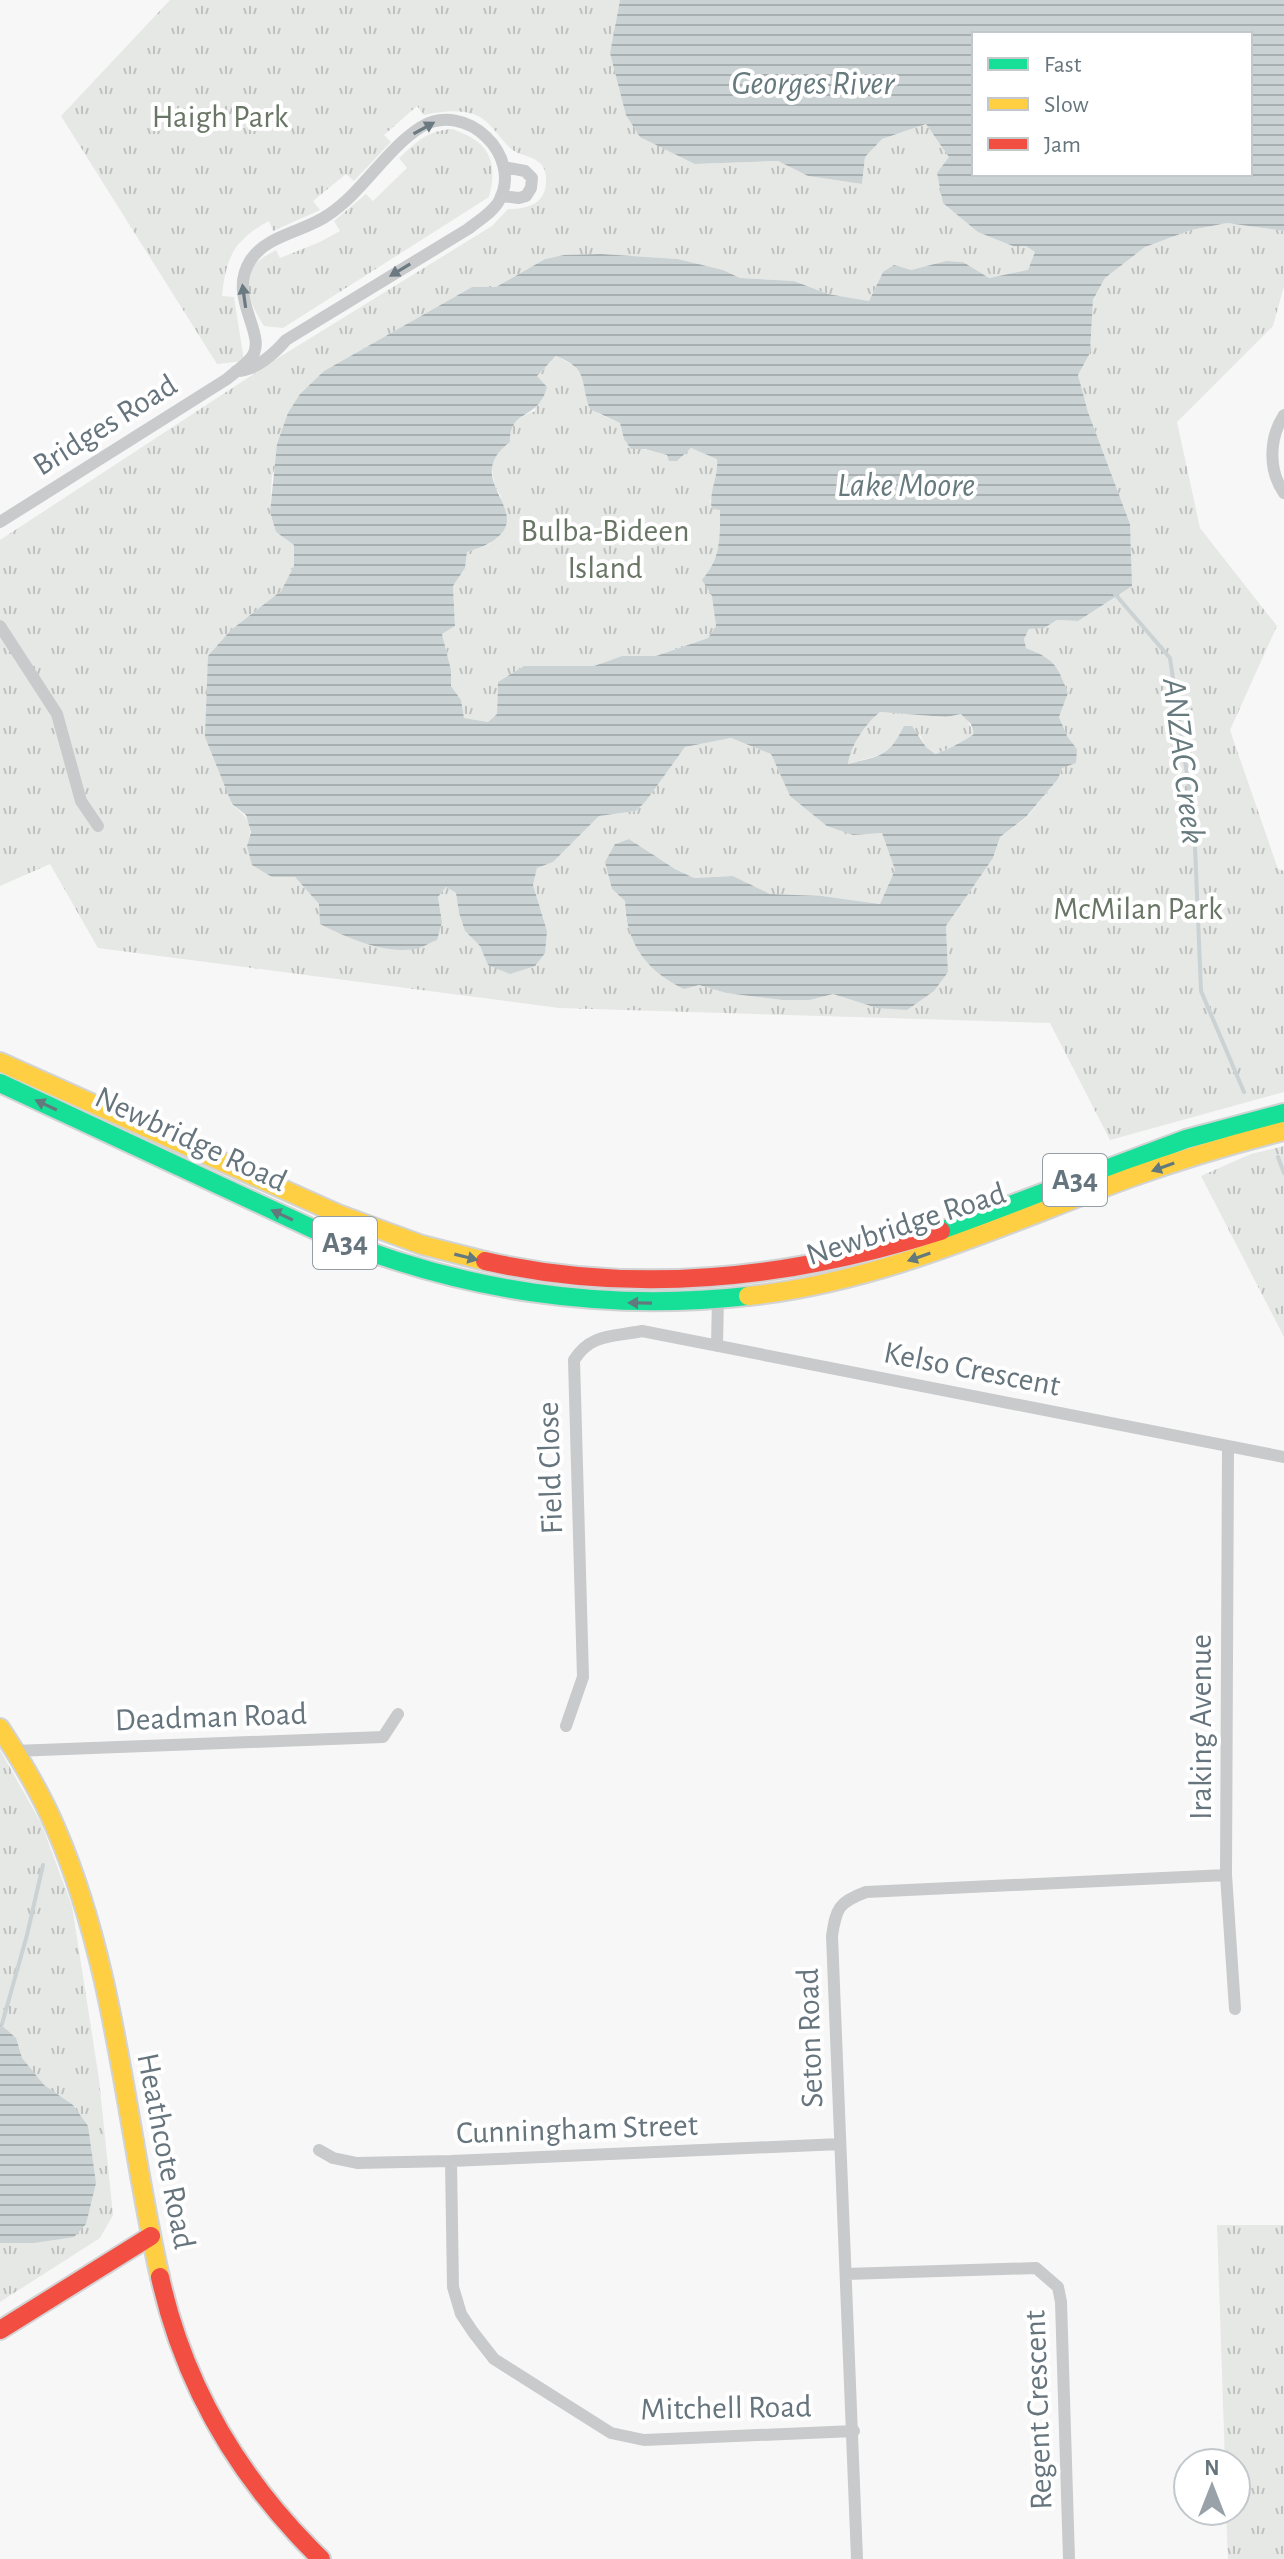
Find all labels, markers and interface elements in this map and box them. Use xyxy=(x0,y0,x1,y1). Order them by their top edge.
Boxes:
legend xyxy=(972,32,1252,176)
text: Fast xyxy=(1044,53,1082,77)
water label: Georges River xyxy=(732,67,895,101)
text: Slow xyxy=(1044,93,1089,117)
park label: Haigh Park xyxy=(152,101,289,133)
one-way arrow xyxy=(413,121,436,134)
text: Jam xyxy=(1044,133,1081,157)
one-way arrow xyxy=(389,263,411,277)
one-way arrow xyxy=(237,284,250,309)
street label: Bridges Road xyxy=(28,368,182,482)
water label: Lake Moore xyxy=(837,469,975,503)
park label: Bulba-Bideen Island xyxy=(520,515,690,584)
water label: ANZAC Creek xyxy=(1156,675,1210,846)
park label: McMilan Park xyxy=(1053,893,1223,925)
street label: Newbridge Road xyxy=(90,1081,292,1197)
one-way arrow xyxy=(35,1098,58,1111)
road number: A34 xyxy=(1043,1154,1107,1206)
one-way arrow xyxy=(1150,1161,1174,1174)
street label: Newbridge Road xyxy=(802,1177,1010,1271)
one-way arrow xyxy=(270,1208,294,1222)
road number: A34 xyxy=(313,1217,377,1269)
one-way arrow xyxy=(454,1251,479,1263)
one-way arrow xyxy=(906,1251,930,1264)
one-way arrow xyxy=(627,1297,652,1309)
street label: Kelso Crescent xyxy=(881,1336,1063,1402)
street label: Field Close xyxy=(532,1401,568,1535)
street label: Iraking Avenue xyxy=(1185,1634,1217,1820)
street label: Deadman Road xyxy=(114,1698,308,1736)
street label: Seton Road xyxy=(792,1968,828,2108)
street label: Heathcote Road xyxy=(131,2050,201,2252)
street label: Cunningham Street xyxy=(455,2109,699,2149)
street label: Regent Crescent xyxy=(1019,2309,1057,2511)
street label: Mitchell Road xyxy=(640,2391,812,2425)
north arrow xyxy=(1172,2447,1252,2527)
text: N xyxy=(1204,2457,1220,2479)

